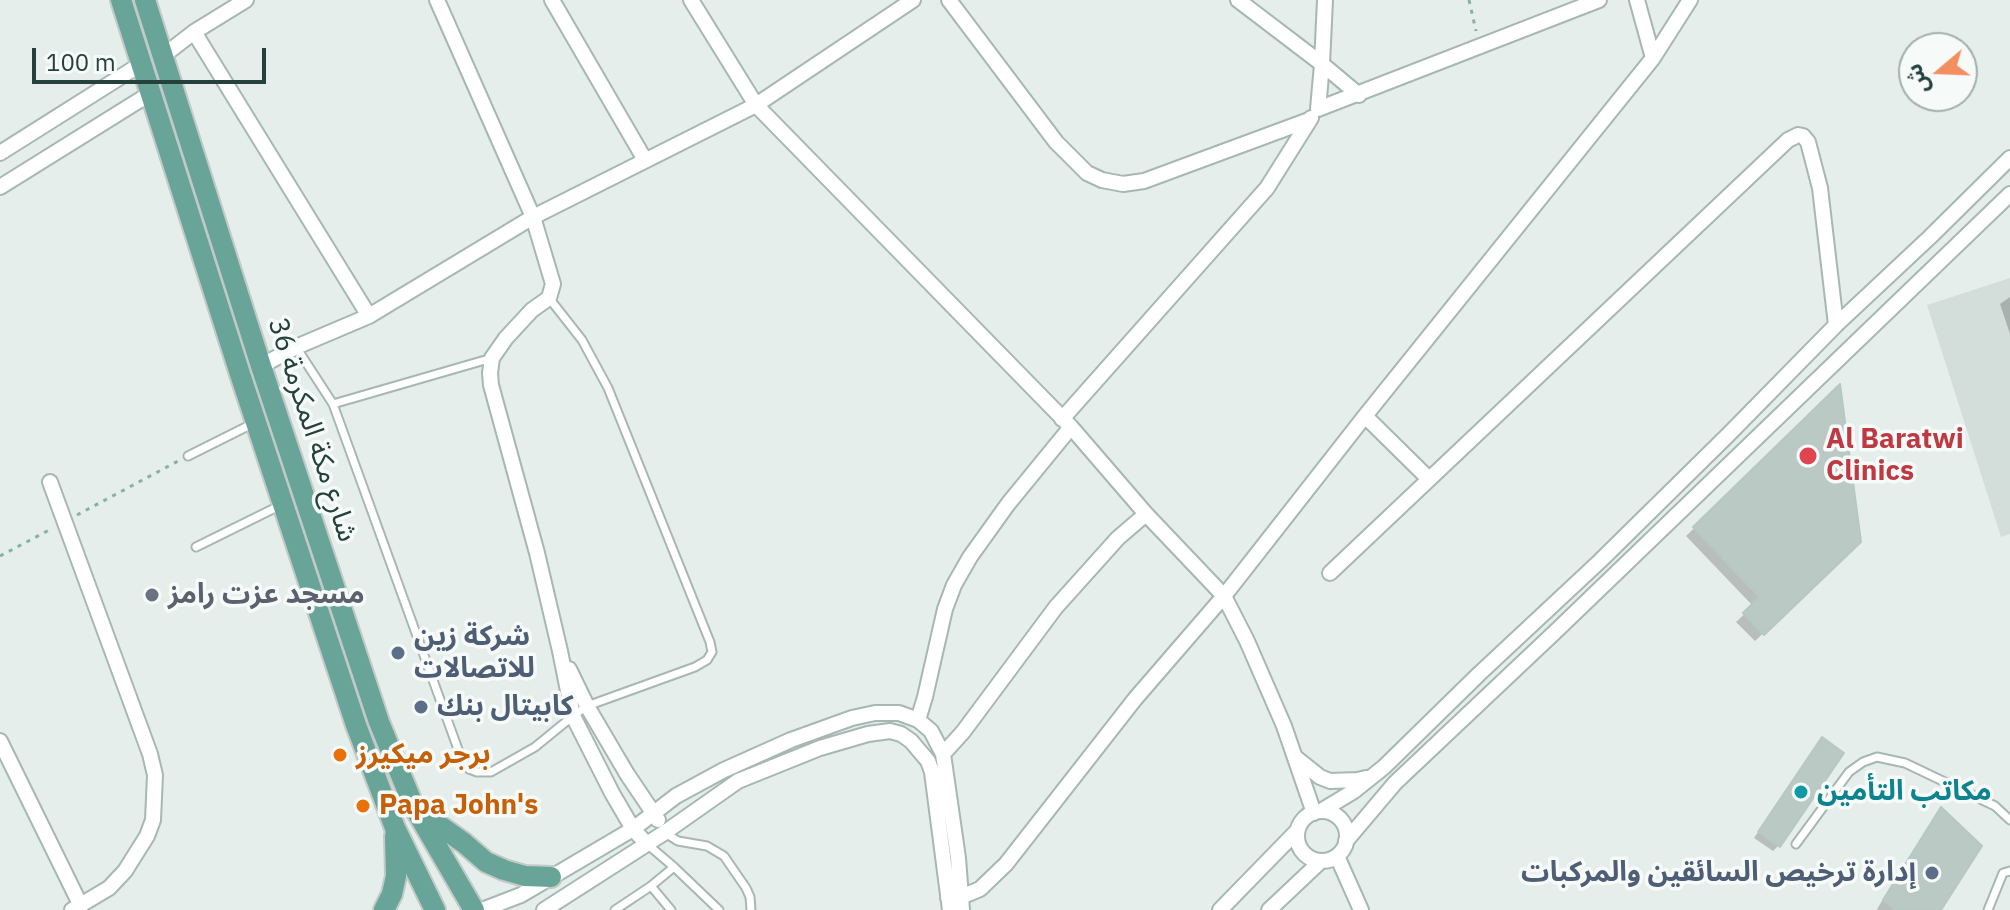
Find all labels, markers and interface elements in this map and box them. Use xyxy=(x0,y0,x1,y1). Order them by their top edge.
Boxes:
scale bar xyxy=(36,32,270,82)
north arrow xyxy=(1898,32,1978,112)
text: 100 m xyxy=(46,46,116,78)
text: ش xyxy=(1898,60,1935,98)
street label: شارع مكة المكرمة 36 xyxy=(260,314,364,546)
place label: Al Baratwi Clinics xyxy=(1826,423,1964,489)
marker: Al Baratwi Clinics xyxy=(1797,445,1819,467)
place label: مسجد عزت رامز xyxy=(168,578,365,612)
marker: مسجد عزت رامز xyxy=(143,586,161,604)
place label: شركة زين للاتصالات xyxy=(414,620,535,686)
marker: شركة زين للاتصالات xyxy=(389,644,407,662)
place label: كابيتال بنك xyxy=(437,690,574,724)
marker: كابيتال بنك xyxy=(412,698,430,716)
place label: برجر ميكيرز xyxy=(356,738,491,772)
marker: برجر ميكيرز xyxy=(331,746,349,764)
place label: مكاتب التأمين xyxy=(1817,775,1992,809)
marker: مكاتب التأمين xyxy=(1792,783,1810,801)
place label: Papa John's xyxy=(379,789,538,823)
marker: Papa John's xyxy=(354,797,372,815)
place label: إدارة ترخيص السائقين والمركبات xyxy=(1521,856,1916,890)
marker: إدارة ترخيص السائقين والمركبات xyxy=(1923,864,1941,882)

